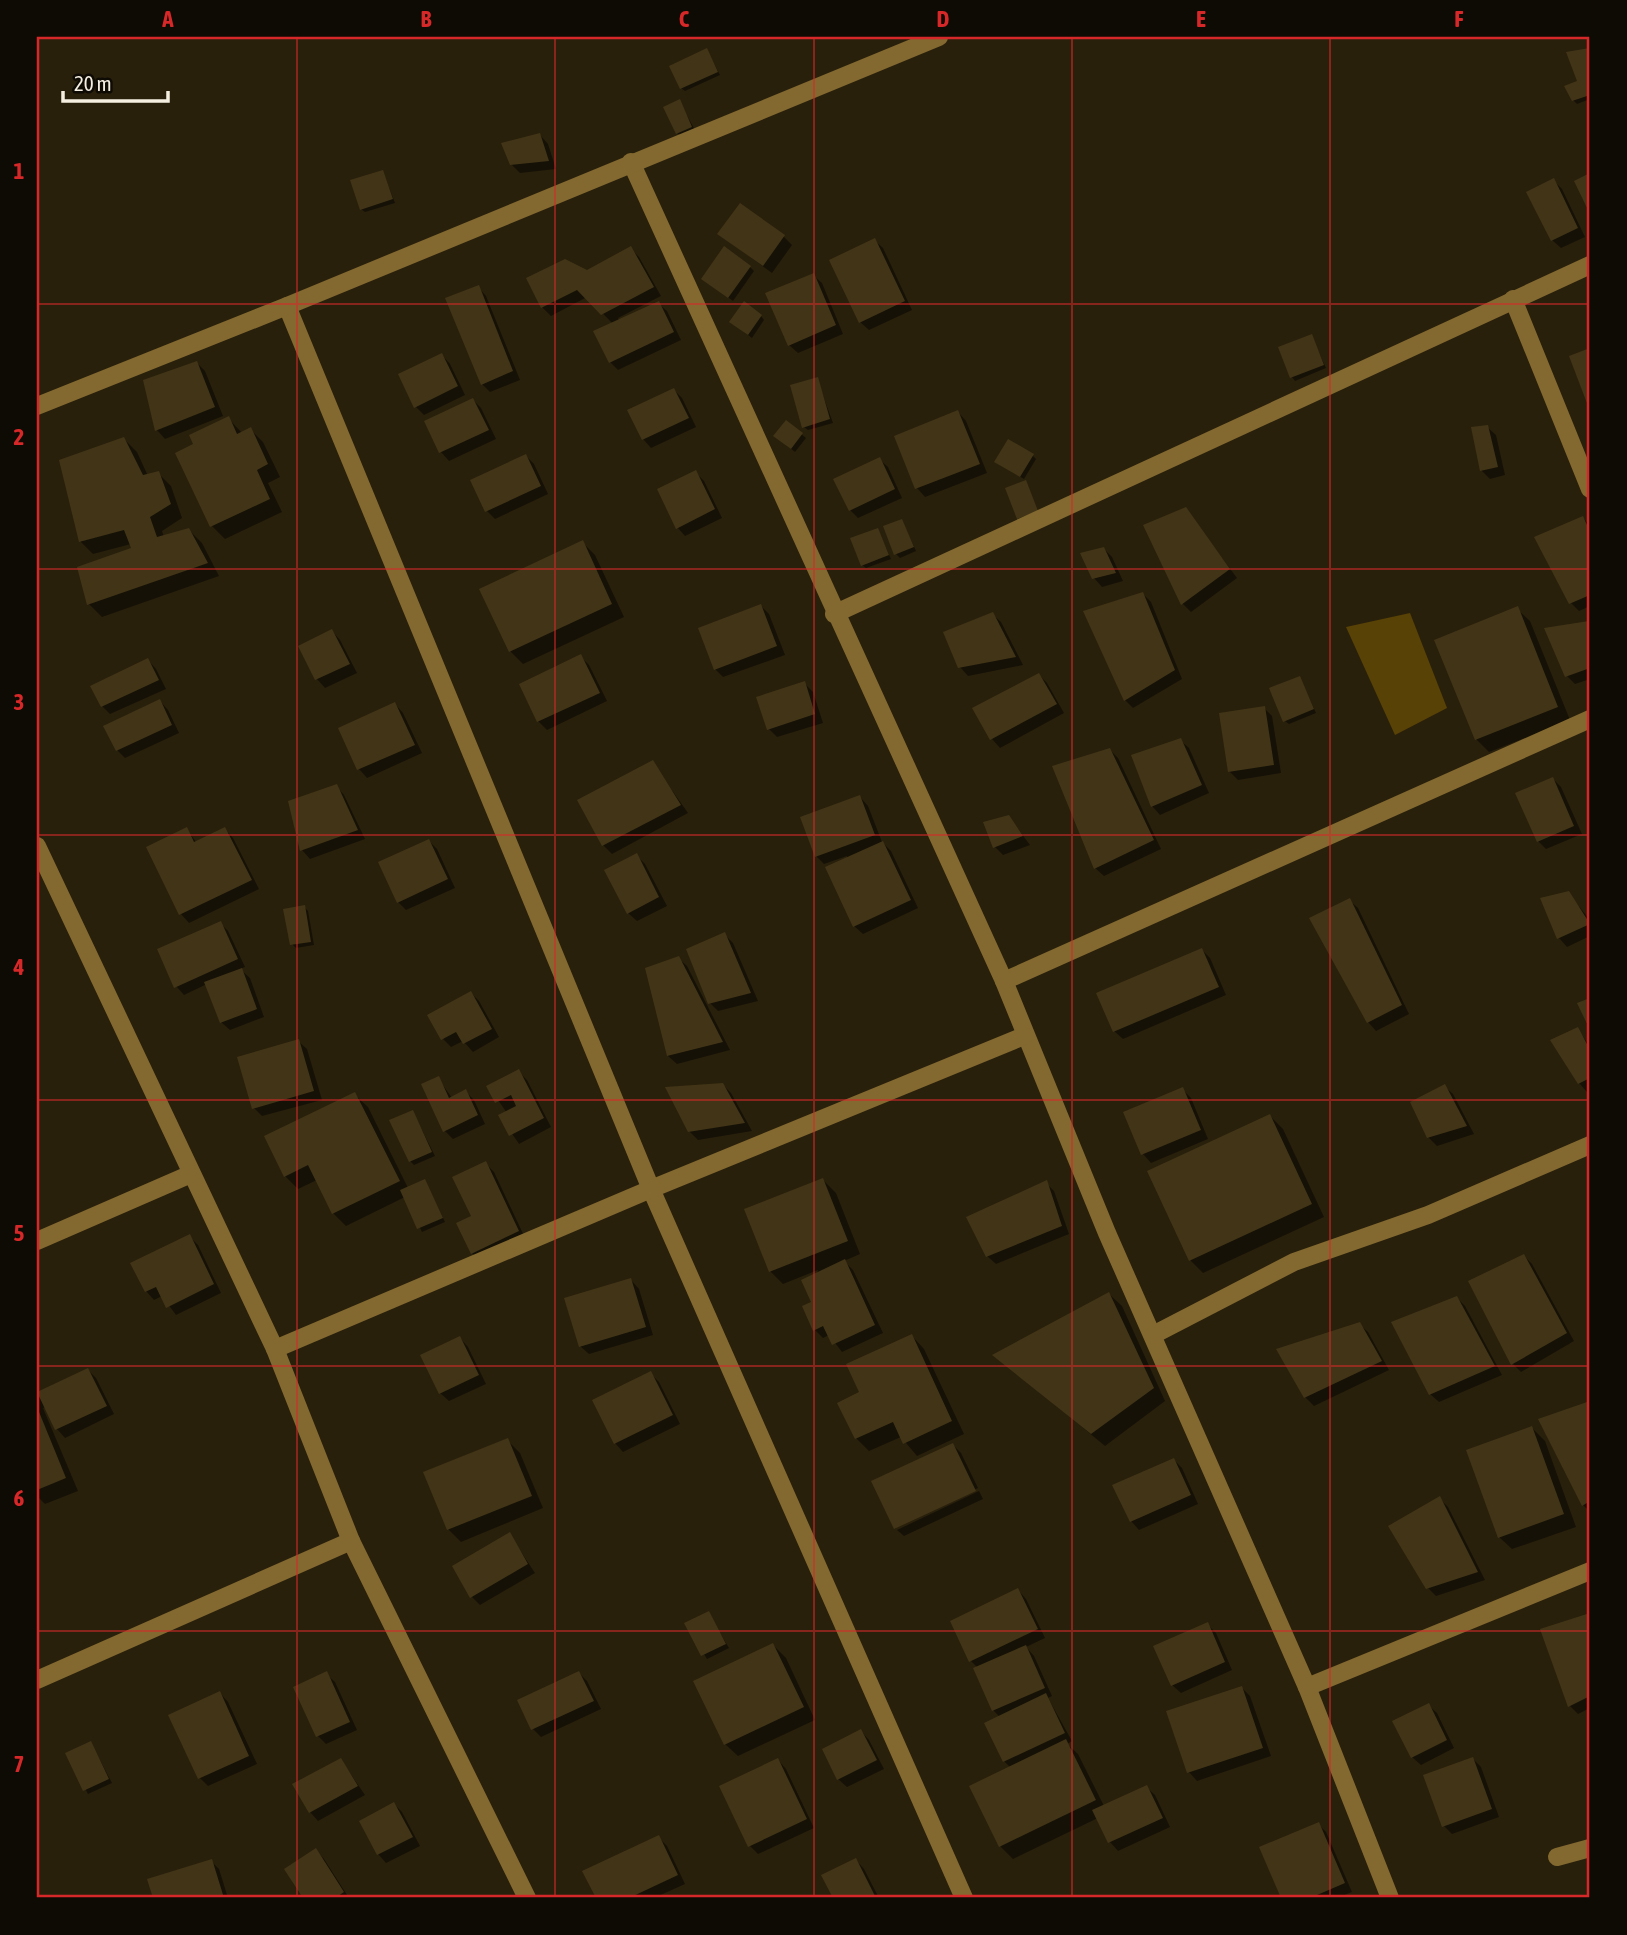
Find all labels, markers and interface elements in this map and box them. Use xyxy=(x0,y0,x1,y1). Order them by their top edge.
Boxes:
text: A xyxy=(161,6,174,32)
text: B xyxy=(421,6,432,32)
text: C xyxy=(679,6,690,32)
text: D xyxy=(937,6,950,32)
text: E xyxy=(1196,6,1206,32)
text: F xyxy=(1454,6,1464,32)
scale bar xyxy=(63,60,168,104)
text: 20 m xyxy=(74,71,112,95)
text: 1 xyxy=(14,158,25,184)
text: 2 xyxy=(14,424,24,450)
text: 3 xyxy=(14,689,24,715)
text: 4 xyxy=(13,954,25,980)
text: 5 xyxy=(14,1220,25,1246)
text: 6 xyxy=(14,1485,25,1511)
text: 7 xyxy=(14,1751,24,1777)

